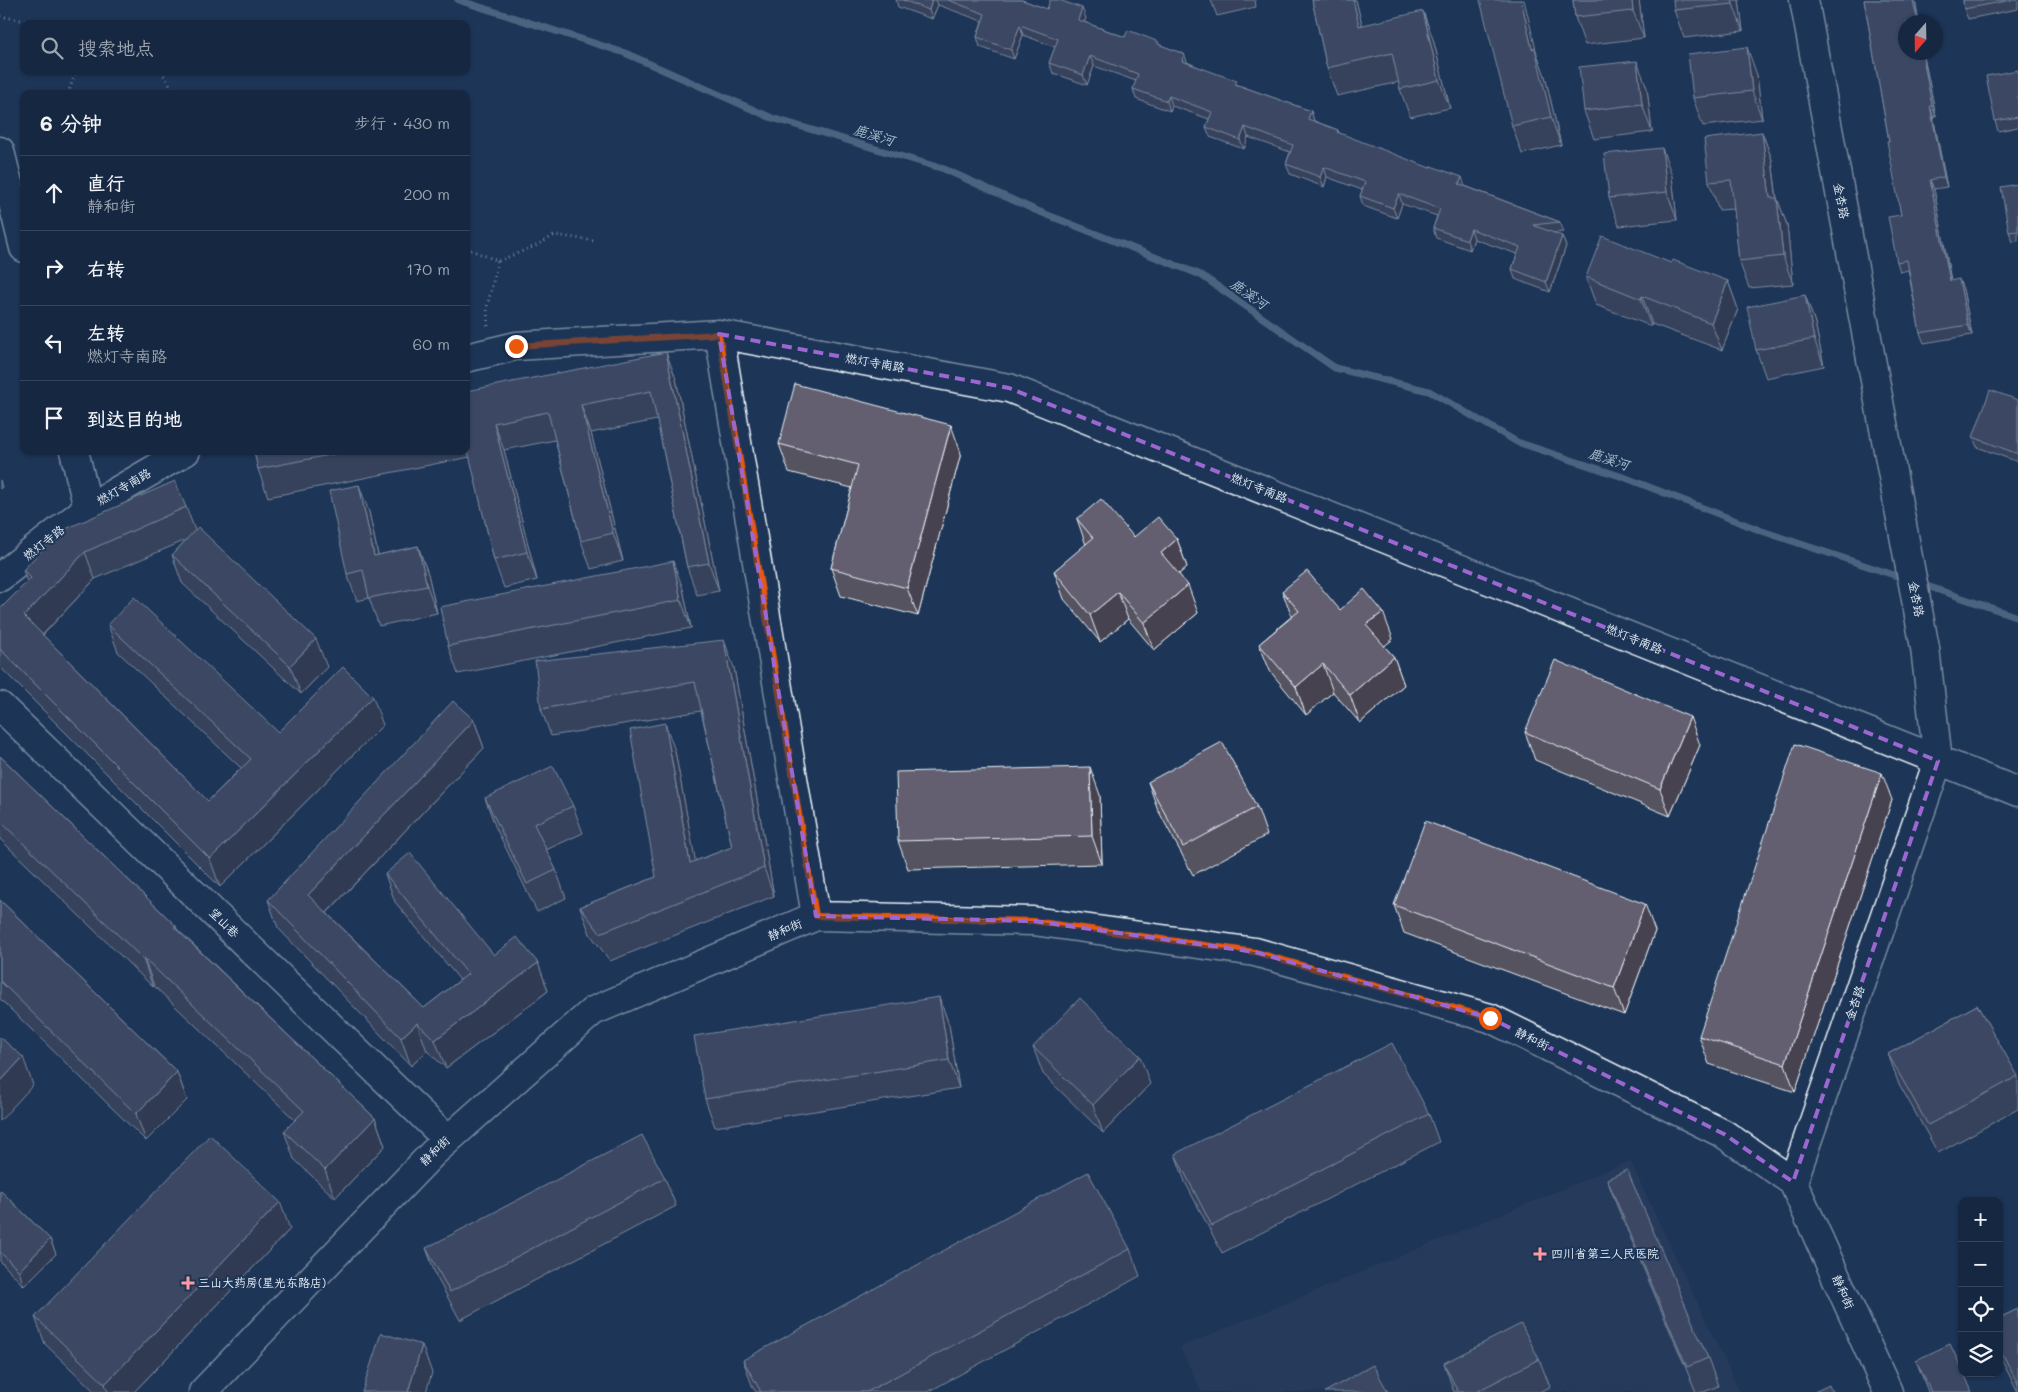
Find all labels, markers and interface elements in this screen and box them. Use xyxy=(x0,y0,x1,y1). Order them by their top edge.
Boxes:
north arrow xyxy=(1898,15,1943,60)
search box xyxy=(20,20,470,75)
icon: search xyxy=(38,34,66,62)
text: 搜索地点 xyxy=(78,35,154,60)
text: 6 分钟 xyxy=(40,109,102,136)
text: 步行 · 430 m xyxy=(354,112,450,133)
water label: 鹿溪河 xyxy=(851,119,899,150)
text: 直行 xyxy=(87,170,125,195)
icon: ahead xyxy=(40,179,68,207)
street label: 金杏路 xyxy=(1831,182,1853,220)
text: 200 m xyxy=(403,183,450,204)
text: 静和街 xyxy=(87,195,135,216)
icon: right xyxy=(40,254,68,282)
text: 右转 xyxy=(87,256,125,281)
text: 170 m xyxy=(406,258,450,279)
water label: 鹿溪河 xyxy=(1227,274,1274,315)
text: 左转 xyxy=(87,320,125,345)
icon: left xyxy=(40,329,68,357)
text: 60 m xyxy=(413,333,450,354)
route end xyxy=(505,335,528,358)
text: 燃灯寺南路 xyxy=(87,345,167,366)
street label: 燃灯寺南路 xyxy=(844,349,906,375)
icon: arrive xyxy=(40,404,68,432)
text: 到达目的地 xyxy=(87,406,182,431)
water label: 鹿溪河 xyxy=(1586,443,1634,475)
street label: 燃灯寺南路 xyxy=(94,464,153,508)
street label: 燃灯寺南路 xyxy=(1229,468,1290,506)
street label: 燃灯寺路 xyxy=(20,521,67,563)
street label: 金杏路 xyxy=(1906,580,1928,618)
street label: 燃灯寺南路 xyxy=(1604,619,1665,657)
street label: 望山巷 xyxy=(206,904,243,941)
street label: 静和街 xyxy=(765,915,804,943)
street label: 金杏路 xyxy=(1841,983,1867,1022)
route start xyxy=(1479,1007,1502,1030)
street label: 静和街 xyxy=(1513,1023,1552,1053)
street label: 静和街 xyxy=(416,1132,453,1169)
map controls xyxy=(1958,1197,2003,1377)
button: + xyxy=(1958,1197,2003,1242)
button: − xyxy=(1958,1242,2003,1287)
place label: 四川省第三人民医院 xyxy=(1551,1245,1659,1261)
marker: 四川省第三人民医院 xyxy=(1533,1247,1547,1261)
street label: 静和街 xyxy=(1829,1272,1859,1311)
place label: 三山大药房(星光东路店) xyxy=(198,1274,326,1290)
marker: 三山大药房(星光东路店) xyxy=(182,1277,194,1289)
button: locate xyxy=(1958,1287,2003,1332)
button: layers xyxy=(1958,1332,2003,1377)

